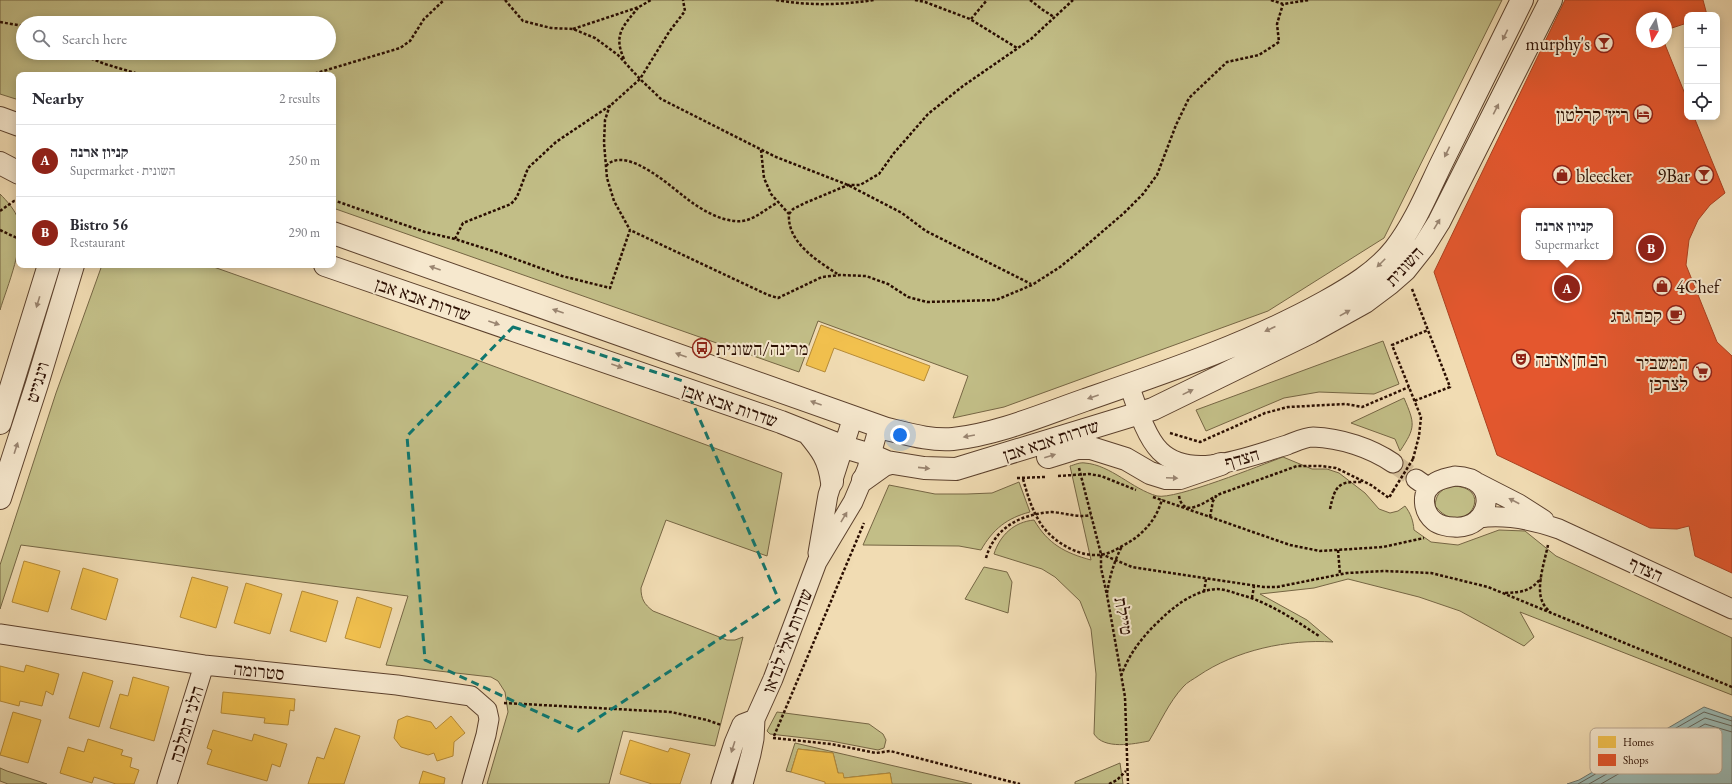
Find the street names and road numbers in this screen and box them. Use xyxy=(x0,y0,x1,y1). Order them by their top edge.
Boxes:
street label: השונית xyxy=(1380,241,1428,291)
street label: שדרות אבא אבן xyxy=(372,272,474,326)
street label: וינגייט xyxy=(20,359,54,405)
street label: שדרות אבא אבן xyxy=(679,378,781,432)
street label: שדרות אבא אבן xyxy=(1000,414,1102,466)
street label: הצדף xyxy=(1222,442,1262,474)
street label: הצדף xyxy=(1625,551,1667,587)
street label: שדרות אלי לנדאו xyxy=(756,585,818,697)
street label: טיילת xyxy=(1109,595,1139,637)
street label: סטרומה xyxy=(232,657,286,685)
street label: הלני המלכה xyxy=(163,683,209,765)

